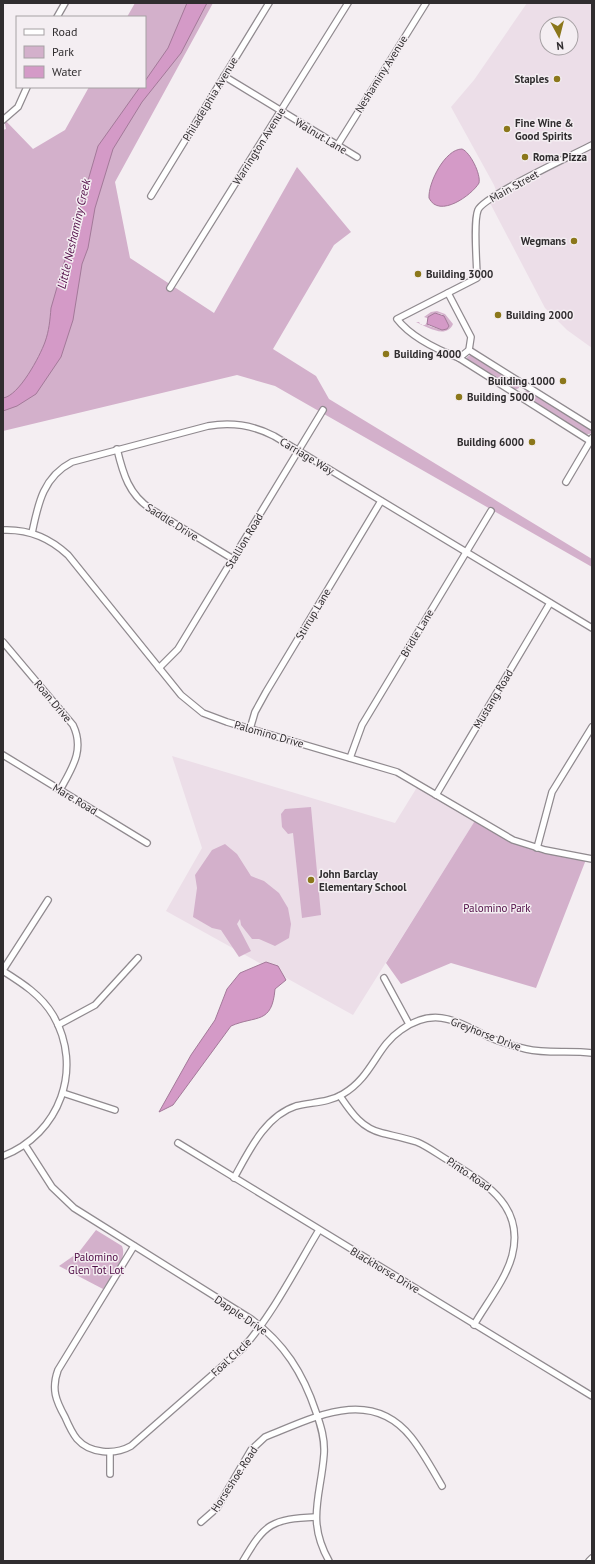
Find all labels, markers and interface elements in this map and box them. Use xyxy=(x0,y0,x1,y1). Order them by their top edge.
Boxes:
legend xyxy=(16,16,146,88)
north arrow xyxy=(539,16,579,56)
text: Road xyxy=(52,24,77,39)
street label: Neshaminy Avenue xyxy=(352,32,411,115)
text: N xyxy=(556,39,565,53)
text: Park xyxy=(52,44,74,59)
street label: Philadelphia Avenue xyxy=(179,54,241,144)
text: Water xyxy=(52,64,82,79)
place label: Staples xyxy=(514,72,549,86)
marker: Staples xyxy=(552,74,562,84)
street label: Warrington Avenue xyxy=(229,104,289,187)
street label: Walnut Lane xyxy=(292,115,350,157)
place label: Fine Wine & Good Spirits xyxy=(515,116,573,143)
marker: Fine Wine & Good Spirits xyxy=(502,124,512,134)
place label: Roma Pizza xyxy=(533,150,587,164)
marker: Roma Pizza xyxy=(520,152,530,162)
street label: Main Street xyxy=(487,167,541,205)
water label: Little Neshaminy Creek xyxy=(54,177,94,290)
place label: Wegmans xyxy=(521,234,566,248)
marker: Wegmans xyxy=(569,236,579,246)
place label: Building 3000 xyxy=(426,267,493,281)
marker: Building 3000 xyxy=(413,269,423,279)
place label: Building 2000 xyxy=(506,308,573,322)
marker: Building 2000 xyxy=(493,310,503,320)
place label: Building 4000 xyxy=(394,347,461,361)
marker: Building 4000 xyxy=(381,349,391,359)
place label: Building 1000 xyxy=(488,374,555,388)
marker: Building 1000 xyxy=(558,376,568,386)
place label: Building 5000 xyxy=(467,390,534,404)
marker: Building 5000 xyxy=(454,392,464,402)
street label: Carriage Way xyxy=(277,434,337,478)
place label: Building 6000 xyxy=(457,435,524,449)
marker: Building 6000 xyxy=(527,437,537,447)
street label: Saddle Drive xyxy=(143,500,201,544)
street label: Stallion Road xyxy=(222,511,266,571)
street label: Stirrup Lane xyxy=(292,585,334,642)
street label: Bridle Lane xyxy=(397,606,437,659)
street label: Mustang Road xyxy=(470,667,516,731)
street label: Roan Drive xyxy=(31,677,75,725)
street label: Palomino Drive xyxy=(233,717,306,751)
street label: Mare Road xyxy=(50,780,100,818)
place label: John Barclay Elementary School xyxy=(318,867,407,894)
marker: John Barclay Elementary School xyxy=(306,875,316,885)
park label: Palomino Park xyxy=(463,901,531,915)
street label: Greyhorse Drive xyxy=(449,1014,524,1054)
street label: Pinto Road xyxy=(444,1154,494,1194)
street label: Blackhorse Drive xyxy=(348,1244,423,1296)
park label: Palomino Glen Tot Lot xyxy=(68,1250,124,1277)
street label: Dapple Drive xyxy=(212,1292,271,1338)
street label: Foal Circle xyxy=(208,1335,254,1379)
street label: Horseshoe Road xyxy=(208,1443,261,1515)

